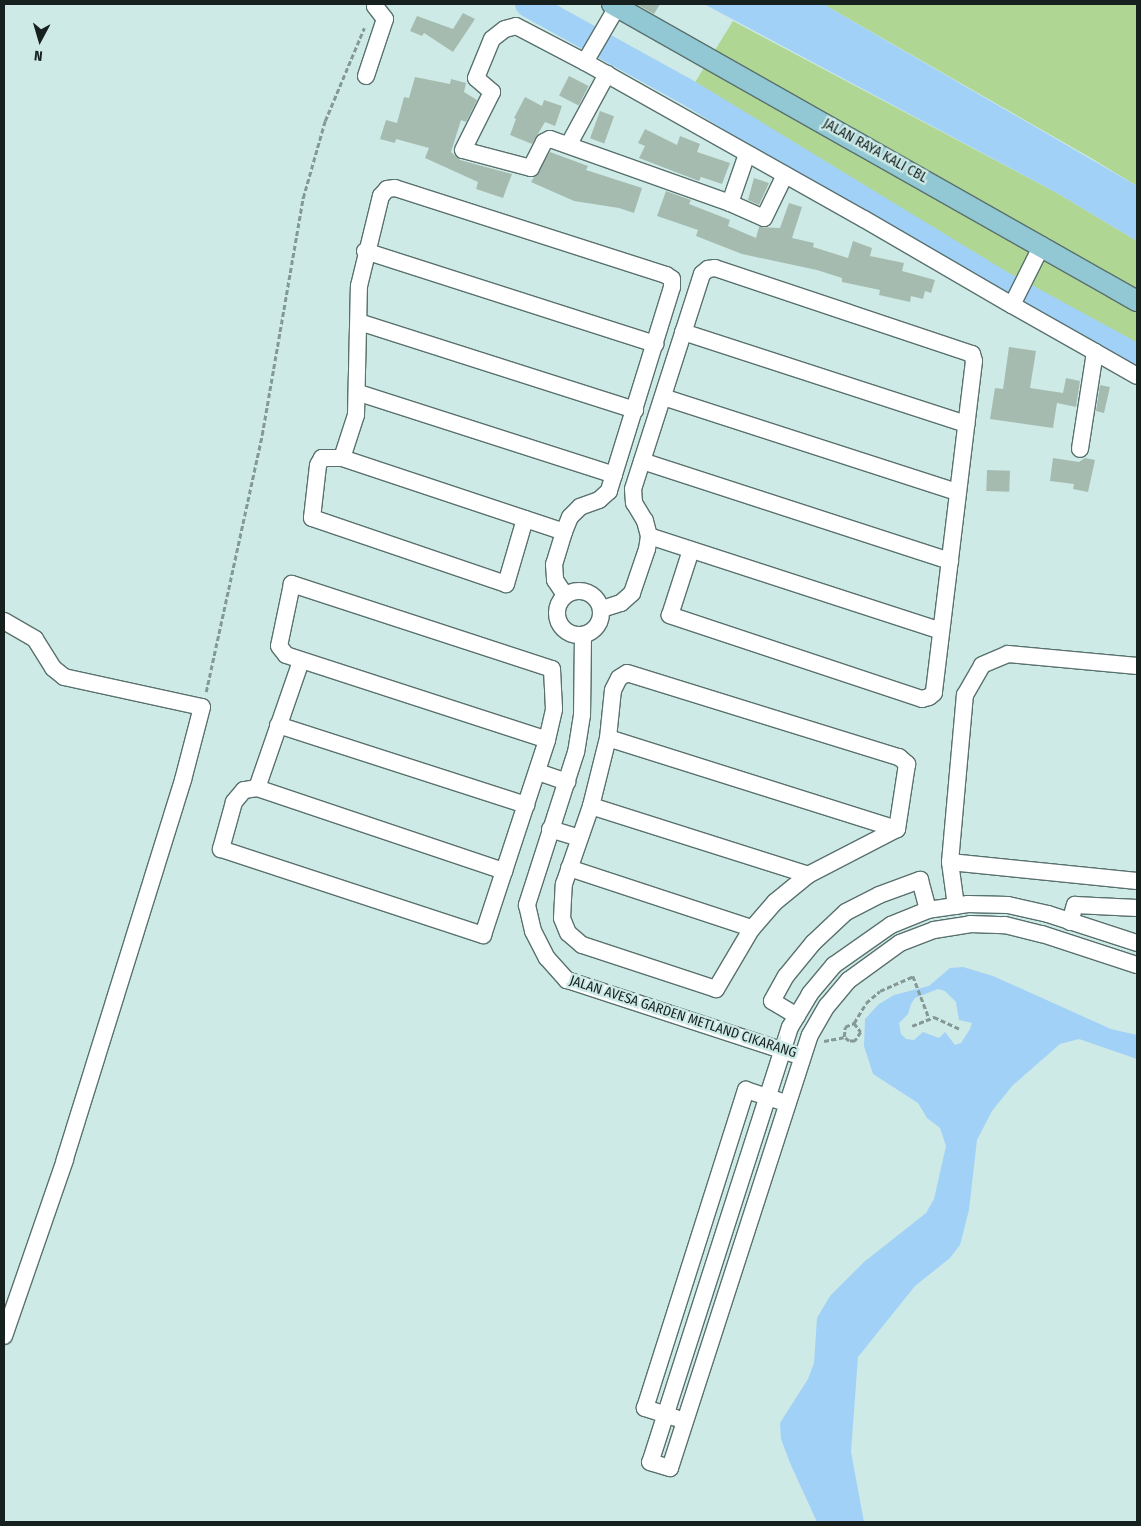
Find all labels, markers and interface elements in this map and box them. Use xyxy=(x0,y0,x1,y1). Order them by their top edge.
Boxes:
north arrow xyxy=(15,15,65,65)
text: N xyxy=(33,47,43,64)
street label: JALAN RAYA KALI CBL xyxy=(820,115,930,187)
street label: JALAN AVESA GARDEN METLAND CIKARANG xyxy=(567,972,799,1062)

